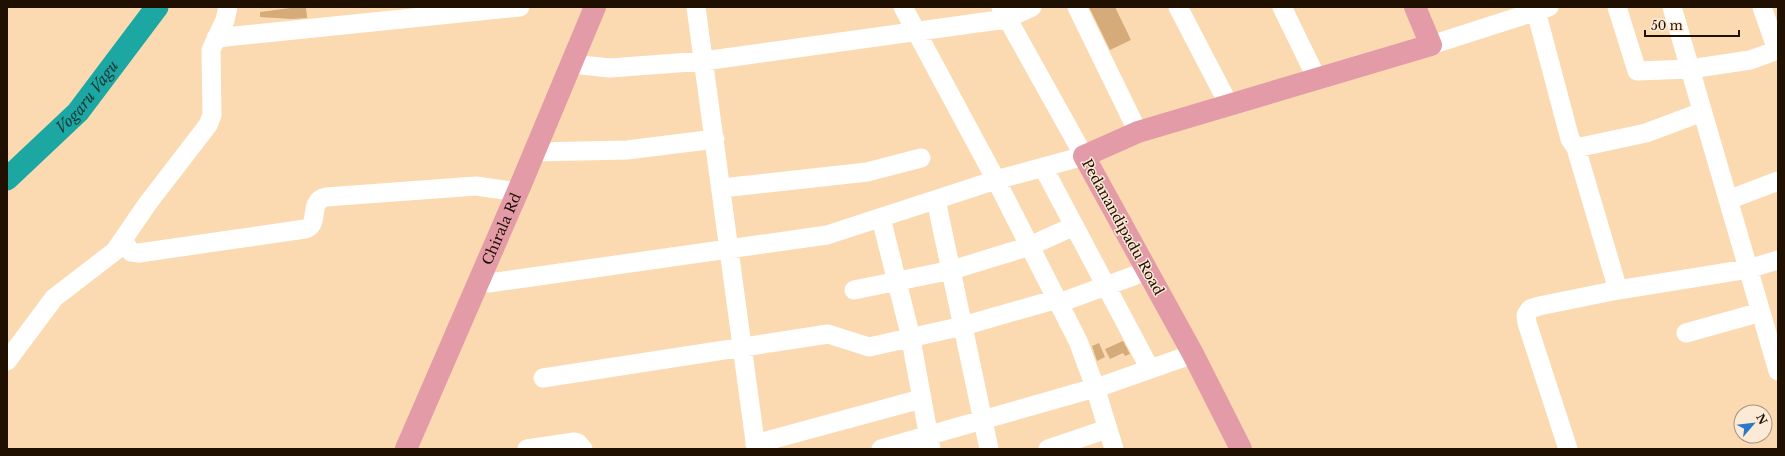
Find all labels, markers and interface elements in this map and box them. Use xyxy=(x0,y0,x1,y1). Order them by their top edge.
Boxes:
scale bar xyxy=(1645,12,1739,38)
text: 50 m xyxy=(1651,18,1683,33)
water label: Vogaru Vagu xyxy=(52,57,122,137)
street label: Pedanandipadu Road xyxy=(1078,156,1168,299)
street label: Chirala Rd xyxy=(478,190,525,268)
north arrow xyxy=(1733,404,1773,444)
text: N xyxy=(1753,411,1771,428)

